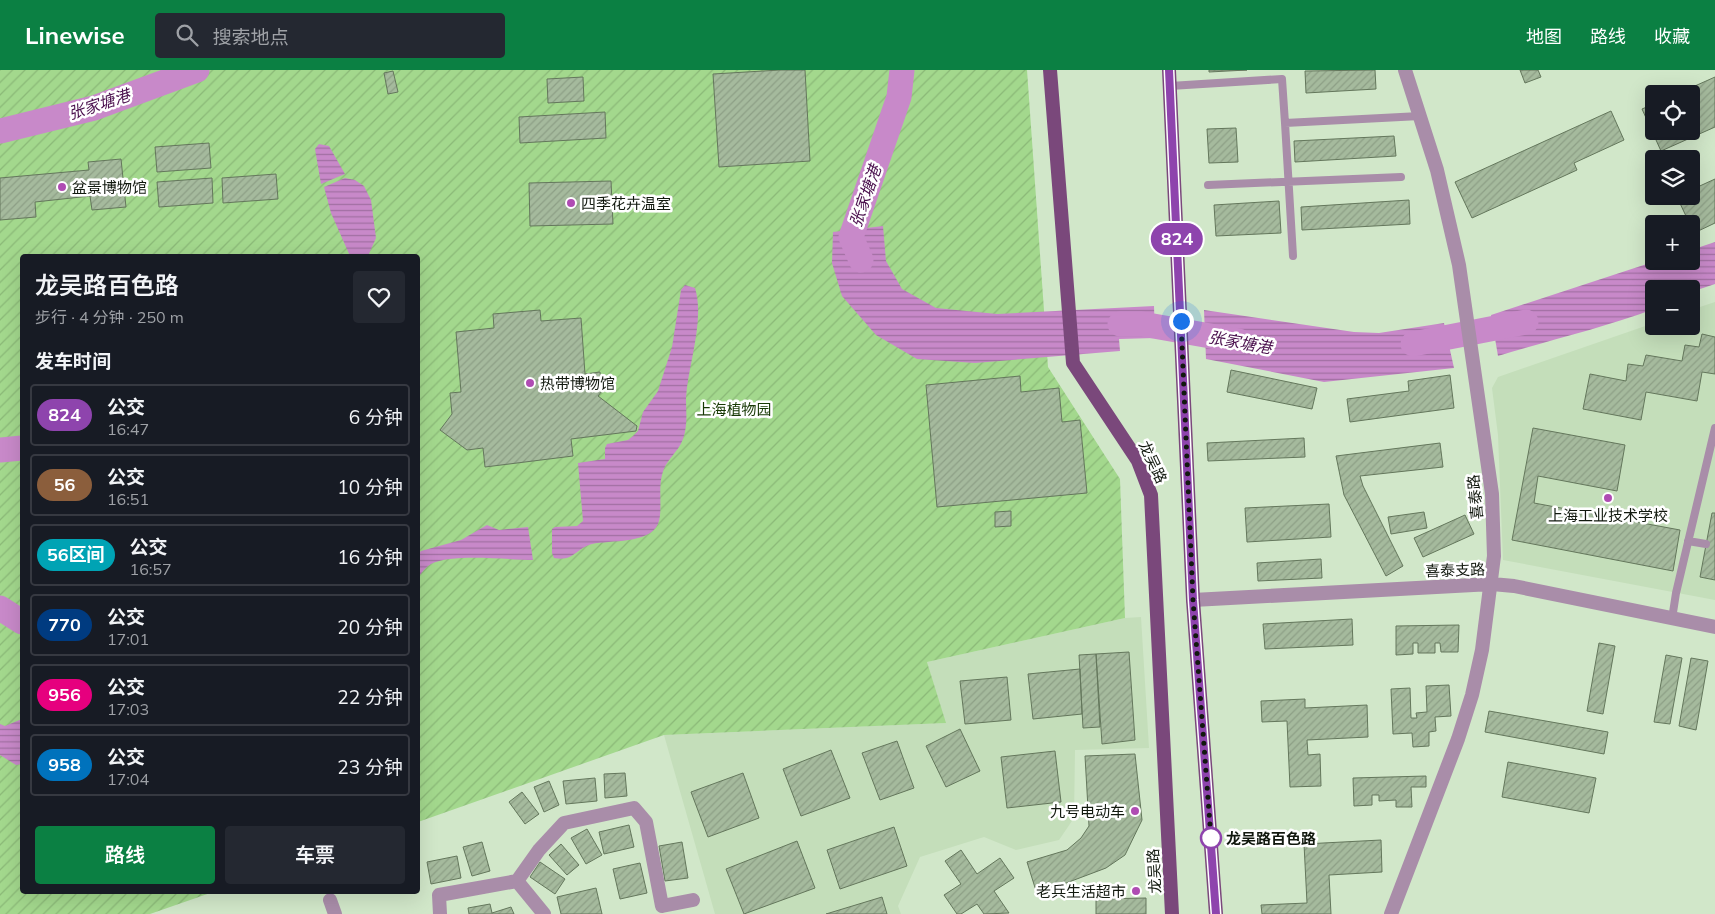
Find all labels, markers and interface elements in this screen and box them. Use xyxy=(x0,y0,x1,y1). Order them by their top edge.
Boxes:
search box xyxy=(155,13,505,58)
text: Linewise xyxy=(25,20,125,50)
icon: search xyxy=(173,21,201,49)
text: 搜索地点 xyxy=(213,25,289,49)
text: 地图 xyxy=(1526,25,1562,48)
text: 路线 xyxy=(1590,25,1626,48)
text: 收藏 xyxy=(1654,25,1690,48)
water label: 张家塘港 xyxy=(65,84,134,123)
map controls xyxy=(1645,85,1700,335)
button: locate xyxy=(1645,85,1700,140)
button: layers xyxy=(1645,150,1700,205)
water label: 张家塘港 xyxy=(845,161,886,230)
place label: 盆景博物馆 xyxy=(72,178,147,197)
marker: 盆景博物馆 xyxy=(56,181,68,193)
place label: 四季花卉温室 xyxy=(581,194,671,213)
marker: 四季花卉温室 xyxy=(565,197,577,209)
button: + xyxy=(1645,215,1700,270)
line badge: 824 xyxy=(1148,223,1206,255)
text: 824 xyxy=(1161,227,1193,250)
text: 龙吴路百色路 xyxy=(35,270,179,300)
button: heart xyxy=(353,271,405,323)
button: − xyxy=(1645,280,1700,335)
text: 步行 · 4 分钟 · 250 m xyxy=(35,307,184,327)
your location xyxy=(1169,309,1194,334)
water label: 张家塘港 xyxy=(1207,327,1275,358)
text: 发车时间 xyxy=(35,349,111,373)
place label: 热带博物馆 xyxy=(540,374,615,393)
marker: 热带博物馆 xyxy=(524,377,536,389)
text: 公交 xyxy=(107,395,145,419)
park label: 上海植物园 xyxy=(696,400,772,419)
text: 824 xyxy=(48,403,81,426)
text: 6 分钟 xyxy=(349,405,403,429)
text: 16:47 xyxy=(107,419,149,439)
street label: 龙吴路 xyxy=(1135,438,1171,486)
text: 公交 xyxy=(107,465,145,489)
text: 56 xyxy=(54,473,75,496)
street label: 喜泰路 xyxy=(1464,474,1486,520)
text: 10 分钟 xyxy=(337,475,403,499)
text: 16:51 xyxy=(107,489,149,509)
marker: 上海工业技术学校 xyxy=(1602,492,1614,504)
place label: 上海工业技术学校 xyxy=(1548,506,1668,525)
text: 公交 xyxy=(130,535,168,559)
text: 56区间 xyxy=(47,543,105,566)
text: 16 分钟 xyxy=(337,545,403,569)
text: 16:57 xyxy=(130,559,172,579)
street label: 喜泰支路 xyxy=(1425,559,1485,581)
text: 公交 xyxy=(107,605,145,629)
text: 770 xyxy=(48,613,81,636)
text: 20 分钟 xyxy=(337,615,403,639)
text: 17:01 xyxy=(107,629,149,649)
text: 公交 xyxy=(107,675,145,699)
text: 956 xyxy=(48,683,81,706)
text: 22 分钟 xyxy=(337,685,403,709)
text: 17:03 xyxy=(107,699,149,719)
text: 公交 xyxy=(107,745,145,769)
text: 958 xyxy=(48,753,81,776)
text: 23 分钟 xyxy=(337,755,403,779)
text: 17:04 xyxy=(107,769,149,789)
place label: 九号电动车 xyxy=(1050,802,1125,821)
marker: 九号电动车 xyxy=(1129,805,1141,817)
button: 路线 xyxy=(35,826,215,884)
button: 车票 xyxy=(225,826,405,884)
marker: 龙吴路百色路 xyxy=(1200,827,1222,849)
place label: 龙吴路百色路 xyxy=(1226,829,1316,848)
street label: 龙吴路 xyxy=(1143,848,1165,894)
place label: 老兵生活超市 xyxy=(1036,882,1126,901)
marker: 老兵生活超市 xyxy=(1130,885,1142,897)

